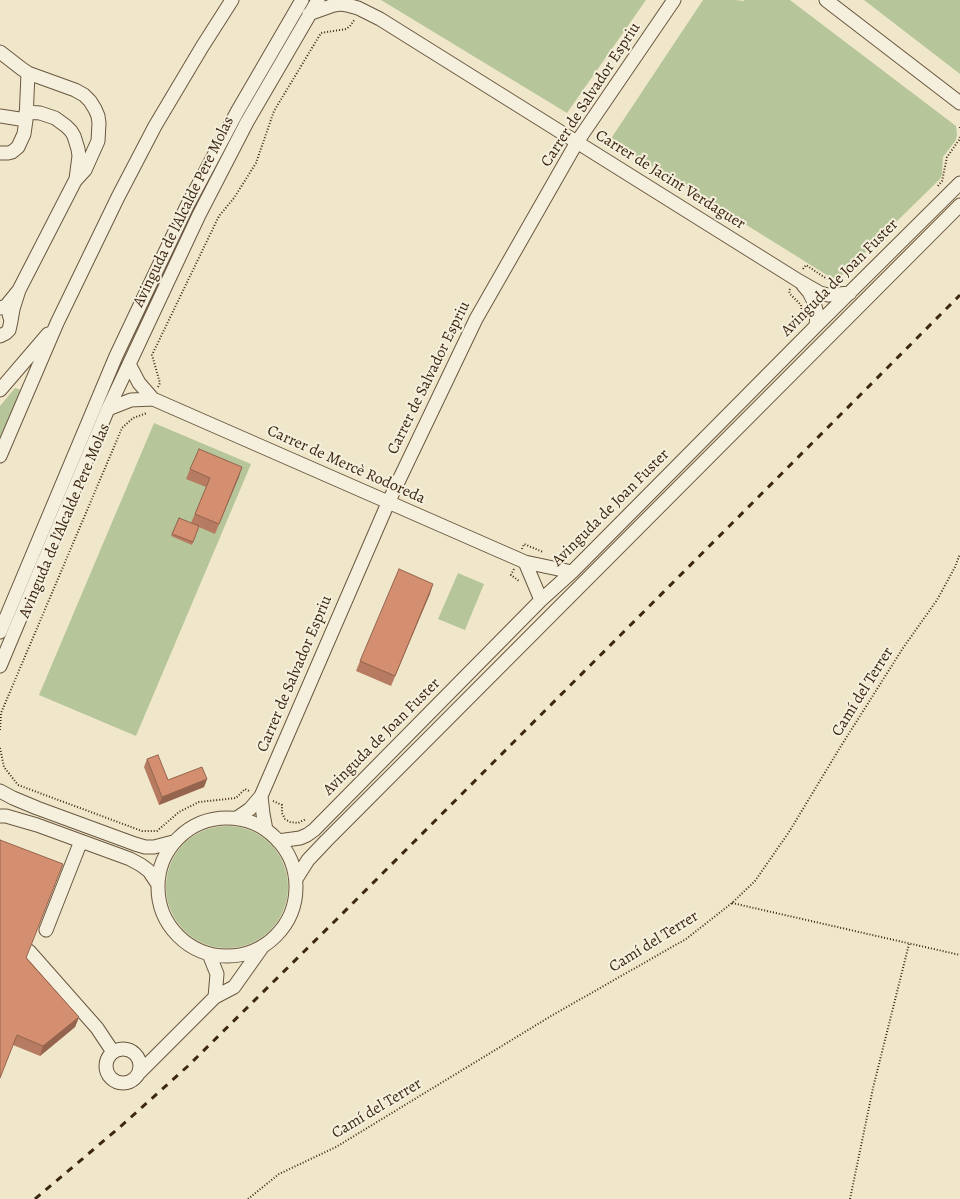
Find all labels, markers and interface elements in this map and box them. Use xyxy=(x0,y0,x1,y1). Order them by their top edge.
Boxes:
street label: Carrer de Salvador Espriu xyxy=(537,19,645,171)
street label: Avinguda de l'Alcalde Pere Molas xyxy=(129,114,239,310)
street label: Carrer de Jacint Verdaguer xyxy=(591,126,749,234)
street label: Avinguda de Joan Fuster xyxy=(777,215,903,341)
street label: Carrer de Salvador Espriu xyxy=(383,298,475,458)
street label: Avinguda de l'Alcalde Pere Molas xyxy=(15,421,115,621)
street label: Carrer de Mercè Rodoreda xyxy=(264,421,428,509)
street label: Avinguda de Joan Fuster xyxy=(548,445,674,571)
street label: Carrer de Salvador Espriu xyxy=(253,593,337,755)
street label: Camí del Terrer xyxy=(828,644,898,740)
street label: Avinguda de Joan Fuster xyxy=(319,674,445,800)
street label: Camí del Terrer xyxy=(606,907,702,977)
street label: Camí del Terrer xyxy=(328,1075,426,1143)

